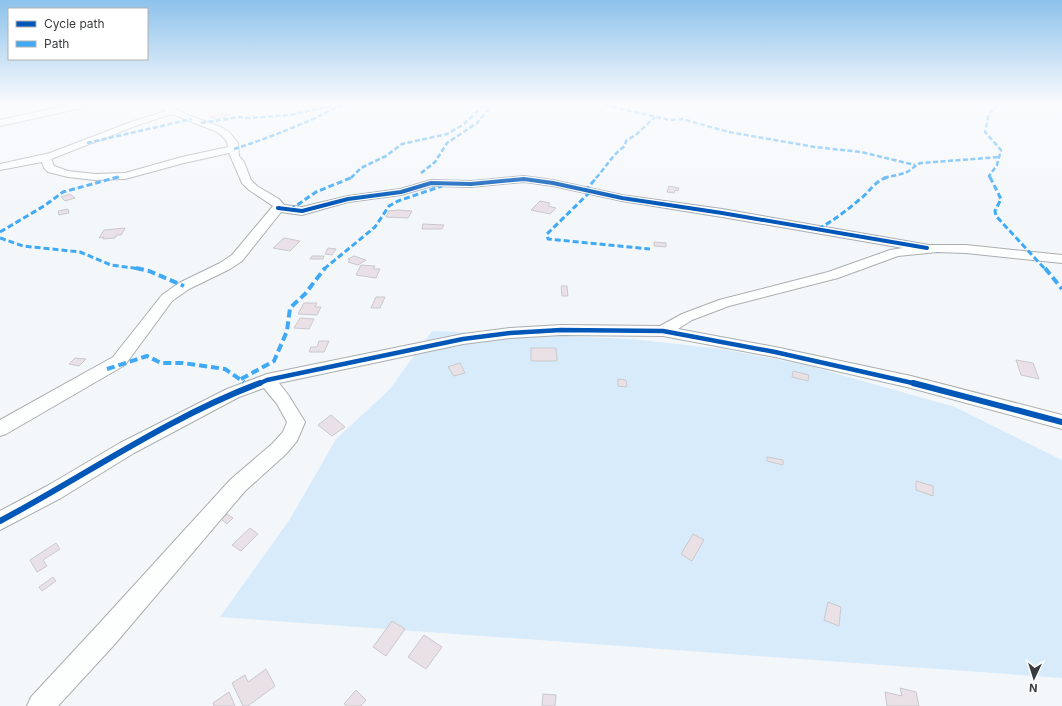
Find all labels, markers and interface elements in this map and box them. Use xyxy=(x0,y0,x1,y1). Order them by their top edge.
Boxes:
legend xyxy=(8,8,148,60)
text: Cycle path xyxy=(44,16,105,31)
text: Path xyxy=(44,36,69,51)
north arrow xyxy=(1014,658,1054,698)
text: N xyxy=(1029,681,1038,695)

